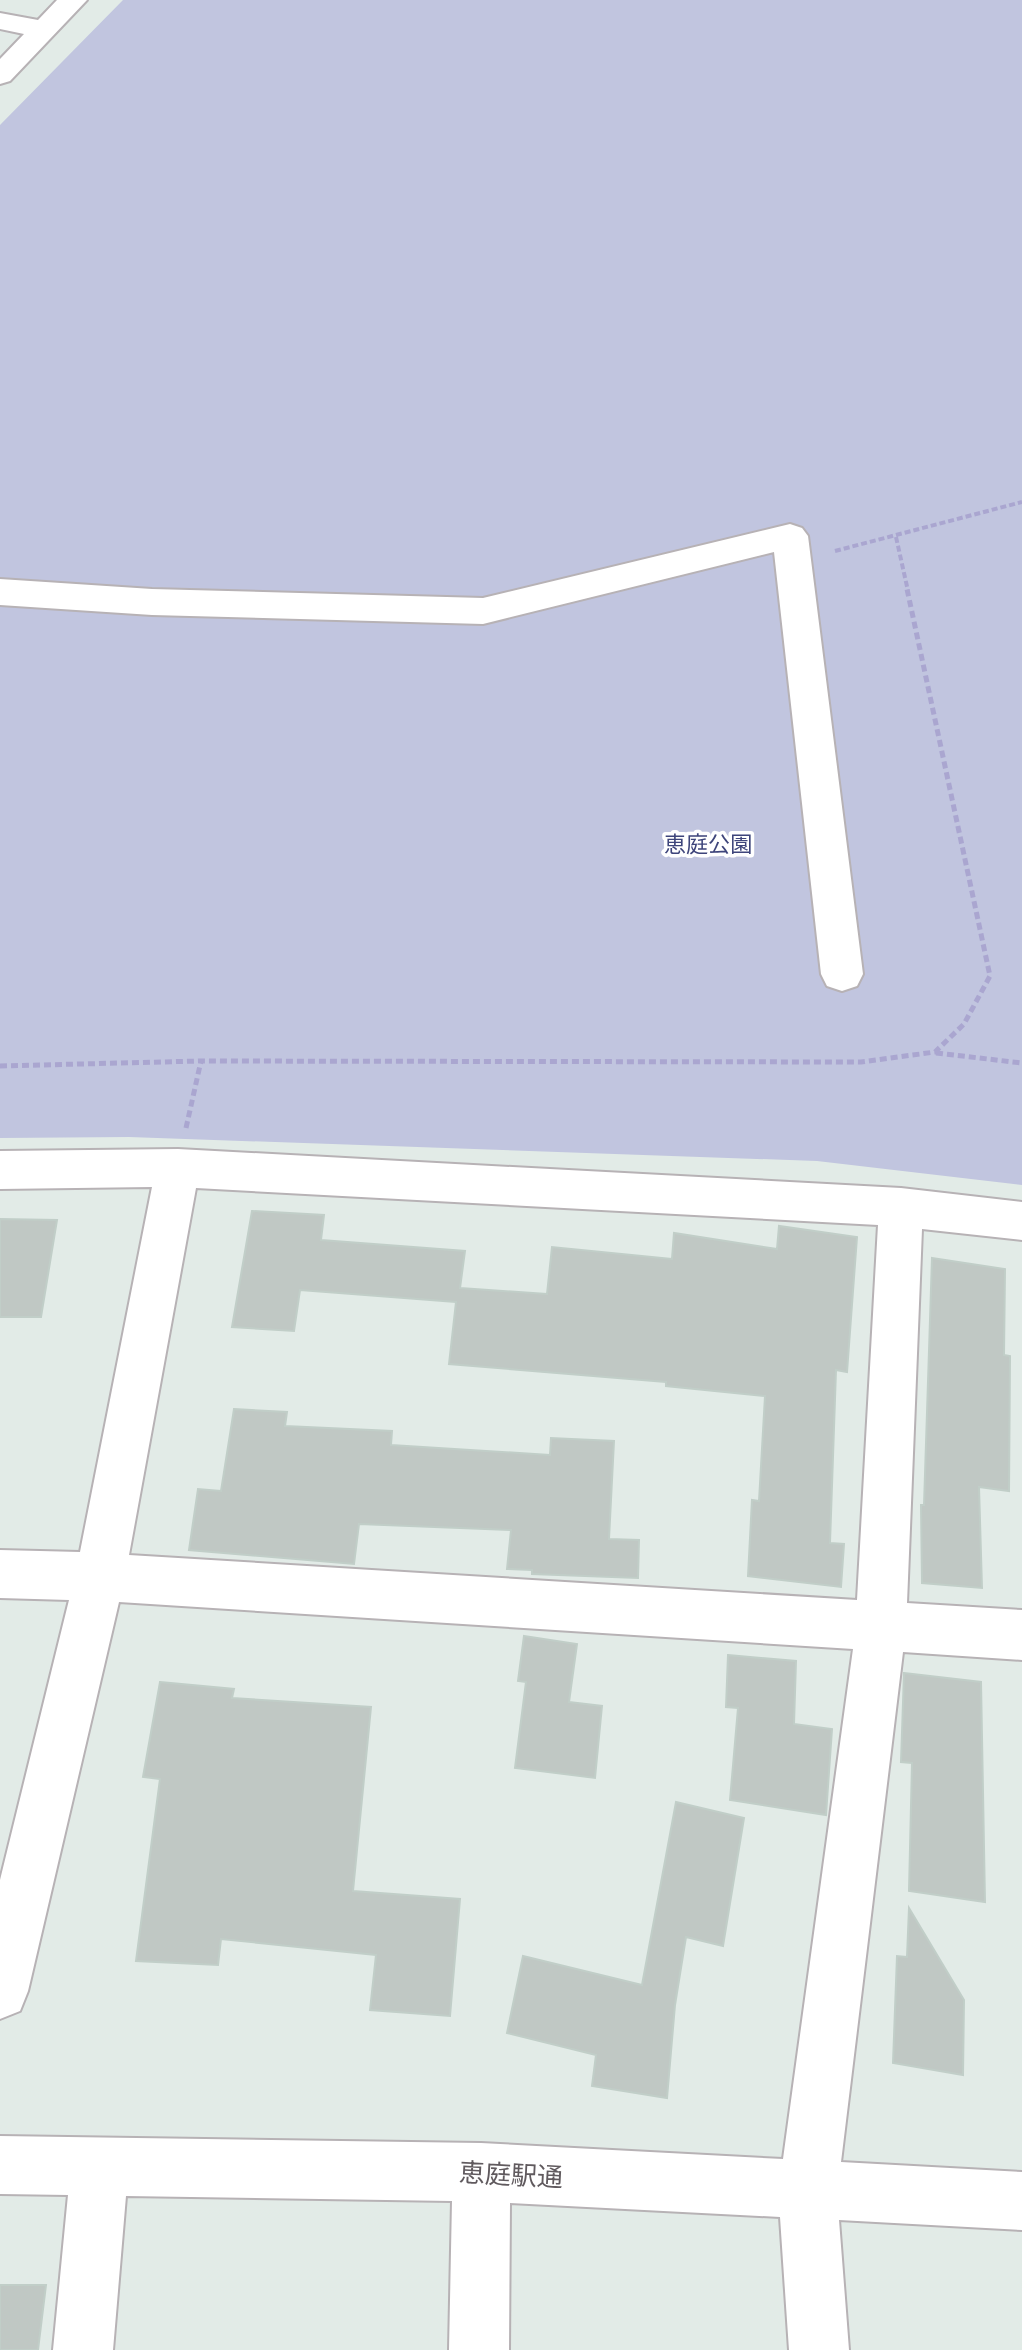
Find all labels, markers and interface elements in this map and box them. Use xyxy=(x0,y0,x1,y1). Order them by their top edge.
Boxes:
park label: 恵庭公園 xyxy=(664,827,752,861)
street label: 恵庭駅通 xyxy=(458,2152,564,2197)

